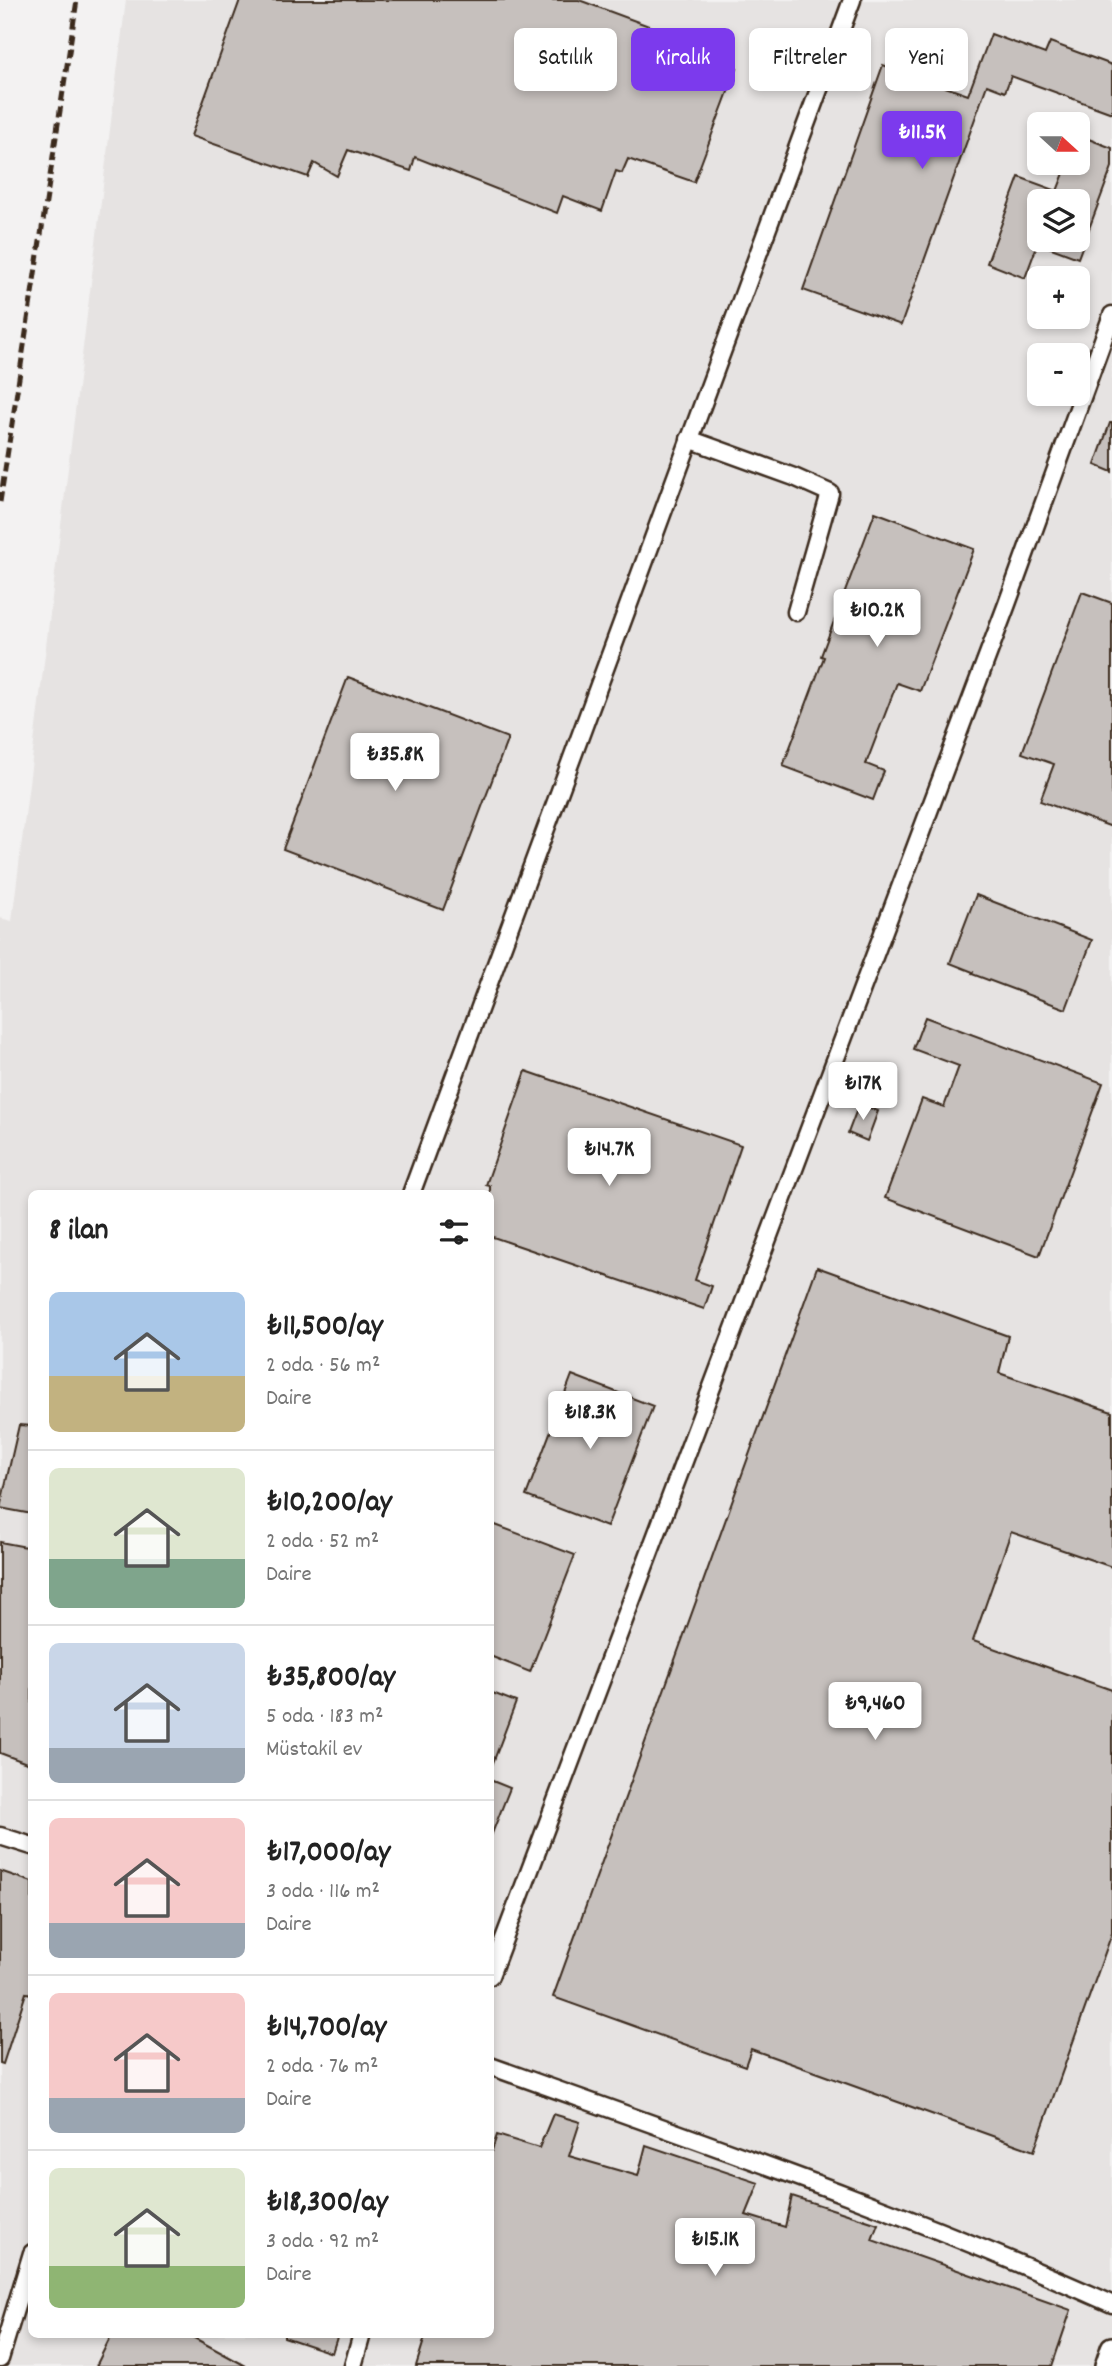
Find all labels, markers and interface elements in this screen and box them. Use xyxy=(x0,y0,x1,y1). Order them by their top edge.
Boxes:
chip: Satılık xyxy=(514,28,617,91)
chip: Kiralık xyxy=(631,28,735,91)
chip: Filtreler xyxy=(749,28,871,91)
chip: Yeni xyxy=(885,28,968,91)
pin: ₺11.5K xyxy=(865,111,979,171)
north arrow xyxy=(1027,112,1090,175)
map controls xyxy=(1027,112,1090,406)
text: ₺11.5K xyxy=(898,117,946,150)
button: layers xyxy=(1027,189,1090,252)
button: + xyxy=(1027,266,1090,329)
button: − xyxy=(1027,343,1090,406)
pin: ₺10.2K xyxy=(820,590,934,649)
text: ₺10.2K xyxy=(850,595,904,628)
pin: ₺35.8K xyxy=(338,734,452,793)
text: ₺35.8K xyxy=(366,739,424,772)
pin: ₺17K xyxy=(822,1062,904,1122)
text: ₺17K xyxy=(844,1068,882,1101)
pin: ₺14.7K xyxy=(552,1128,666,1188)
text: ₺14.7K xyxy=(584,1134,634,1167)
text: 8 ilan xyxy=(49,1211,108,1254)
icon: filters xyxy=(435,1213,473,1251)
text: ₺11,500/ay xyxy=(266,1307,383,1350)
icon: home xyxy=(105,1320,189,1404)
text: 2 oda · 56 m² xyxy=(266,1350,380,1383)
text: Daire xyxy=(266,1383,312,1416)
pin: ₺18.3K xyxy=(533,1392,647,1451)
text: ₺18.3K xyxy=(564,1397,616,1430)
text: ₺10,200/ay xyxy=(266,1483,392,1526)
icon: home xyxy=(105,1496,189,1580)
text: 2 oda · 52 m² xyxy=(266,1526,379,1559)
text: Daire xyxy=(266,1559,312,1592)
text: ₺35,800/ay xyxy=(266,1658,395,1701)
icon: home xyxy=(105,1671,189,1755)
pin: ₺9,460 xyxy=(818,1682,932,1742)
text: ₺9,460 xyxy=(844,1688,906,1721)
text: 5 oda · 183 m² xyxy=(266,1701,383,1734)
text: Müstakil ev xyxy=(266,1734,362,1767)
text: ₺17,000/ay xyxy=(266,1833,390,1876)
icon: home xyxy=(105,1846,189,1930)
text: 3 oda · 116 m² xyxy=(266,1876,380,1909)
text: Daire xyxy=(266,1909,312,1942)
text: ₺14,700/ay xyxy=(266,2008,386,2051)
icon: home xyxy=(105,2021,189,2105)
text: 2 oda · 76 m² xyxy=(266,2051,378,2084)
text: Daire xyxy=(266,2084,312,2117)
text: ₺18,300/ay xyxy=(266,2183,388,2226)
icon: home xyxy=(105,2196,189,2280)
pin: ₺15.1K xyxy=(658,2218,772,2278)
text: ₺15.1K xyxy=(691,2224,739,2257)
text: 3 oda · 92 m² xyxy=(266,2226,379,2259)
text: Daire xyxy=(266,2259,312,2292)

